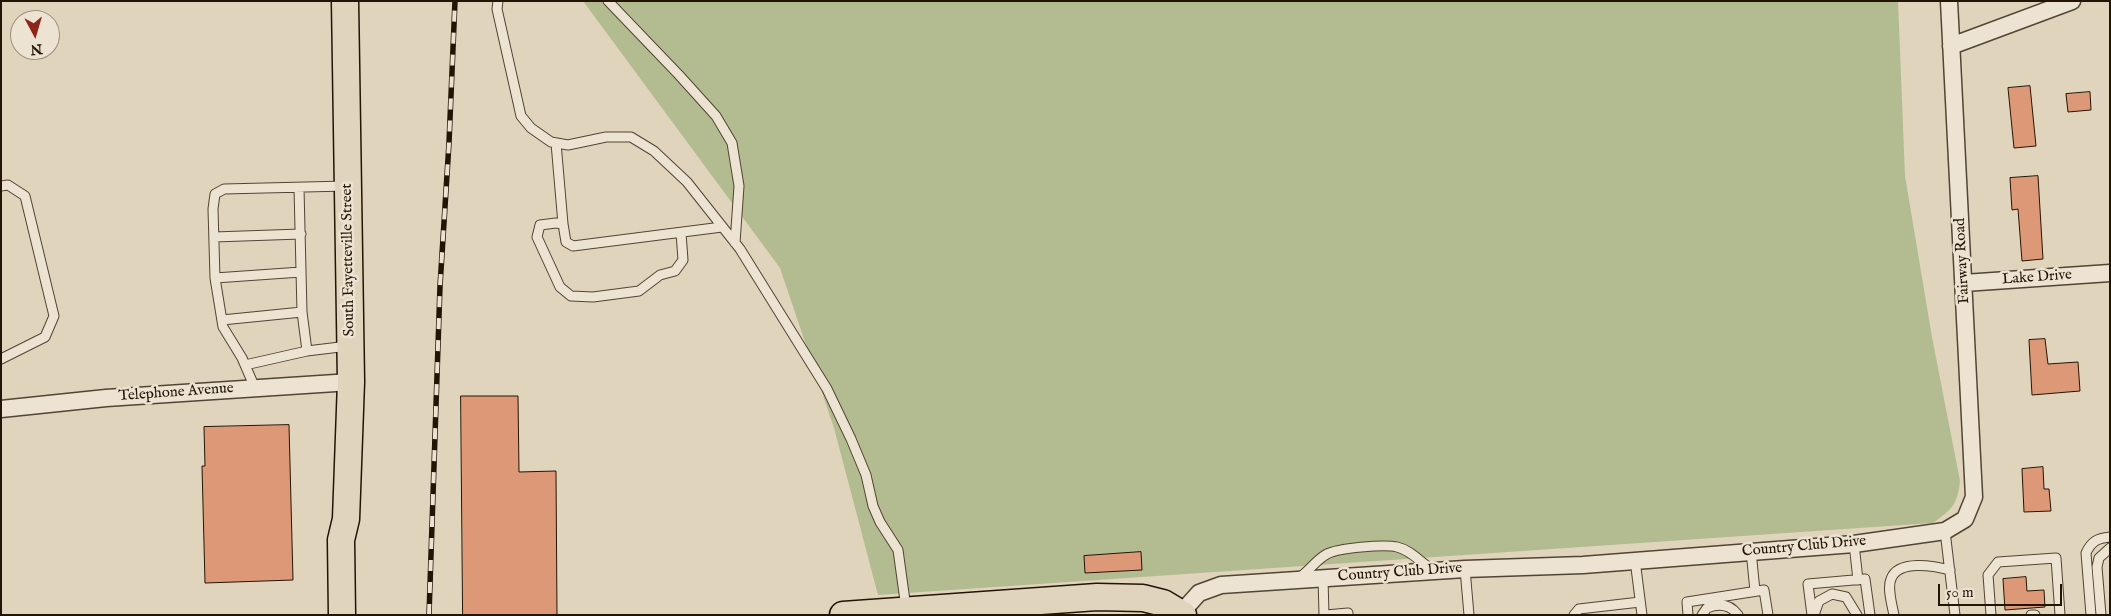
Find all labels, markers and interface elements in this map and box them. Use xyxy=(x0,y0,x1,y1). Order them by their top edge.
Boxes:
north arrow xyxy=(10,10,60,60)
text: N xyxy=(29,39,43,59)
street label: South Fayetteville Street xyxy=(339,183,359,337)
street label: Fairway Road xyxy=(1952,218,1974,304)
street label: Lake Drive xyxy=(2001,267,2073,289)
street label: Telephone Avenue xyxy=(118,380,234,406)
street label: Country Club Drive xyxy=(1741,533,1867,561)
street label: Country Club Drive xyxy=(1337,560,1463,586)
scale bar xyxy=(1941,574,2065,606)
text: 50 m xyxy=(1946,583,1974,602)

